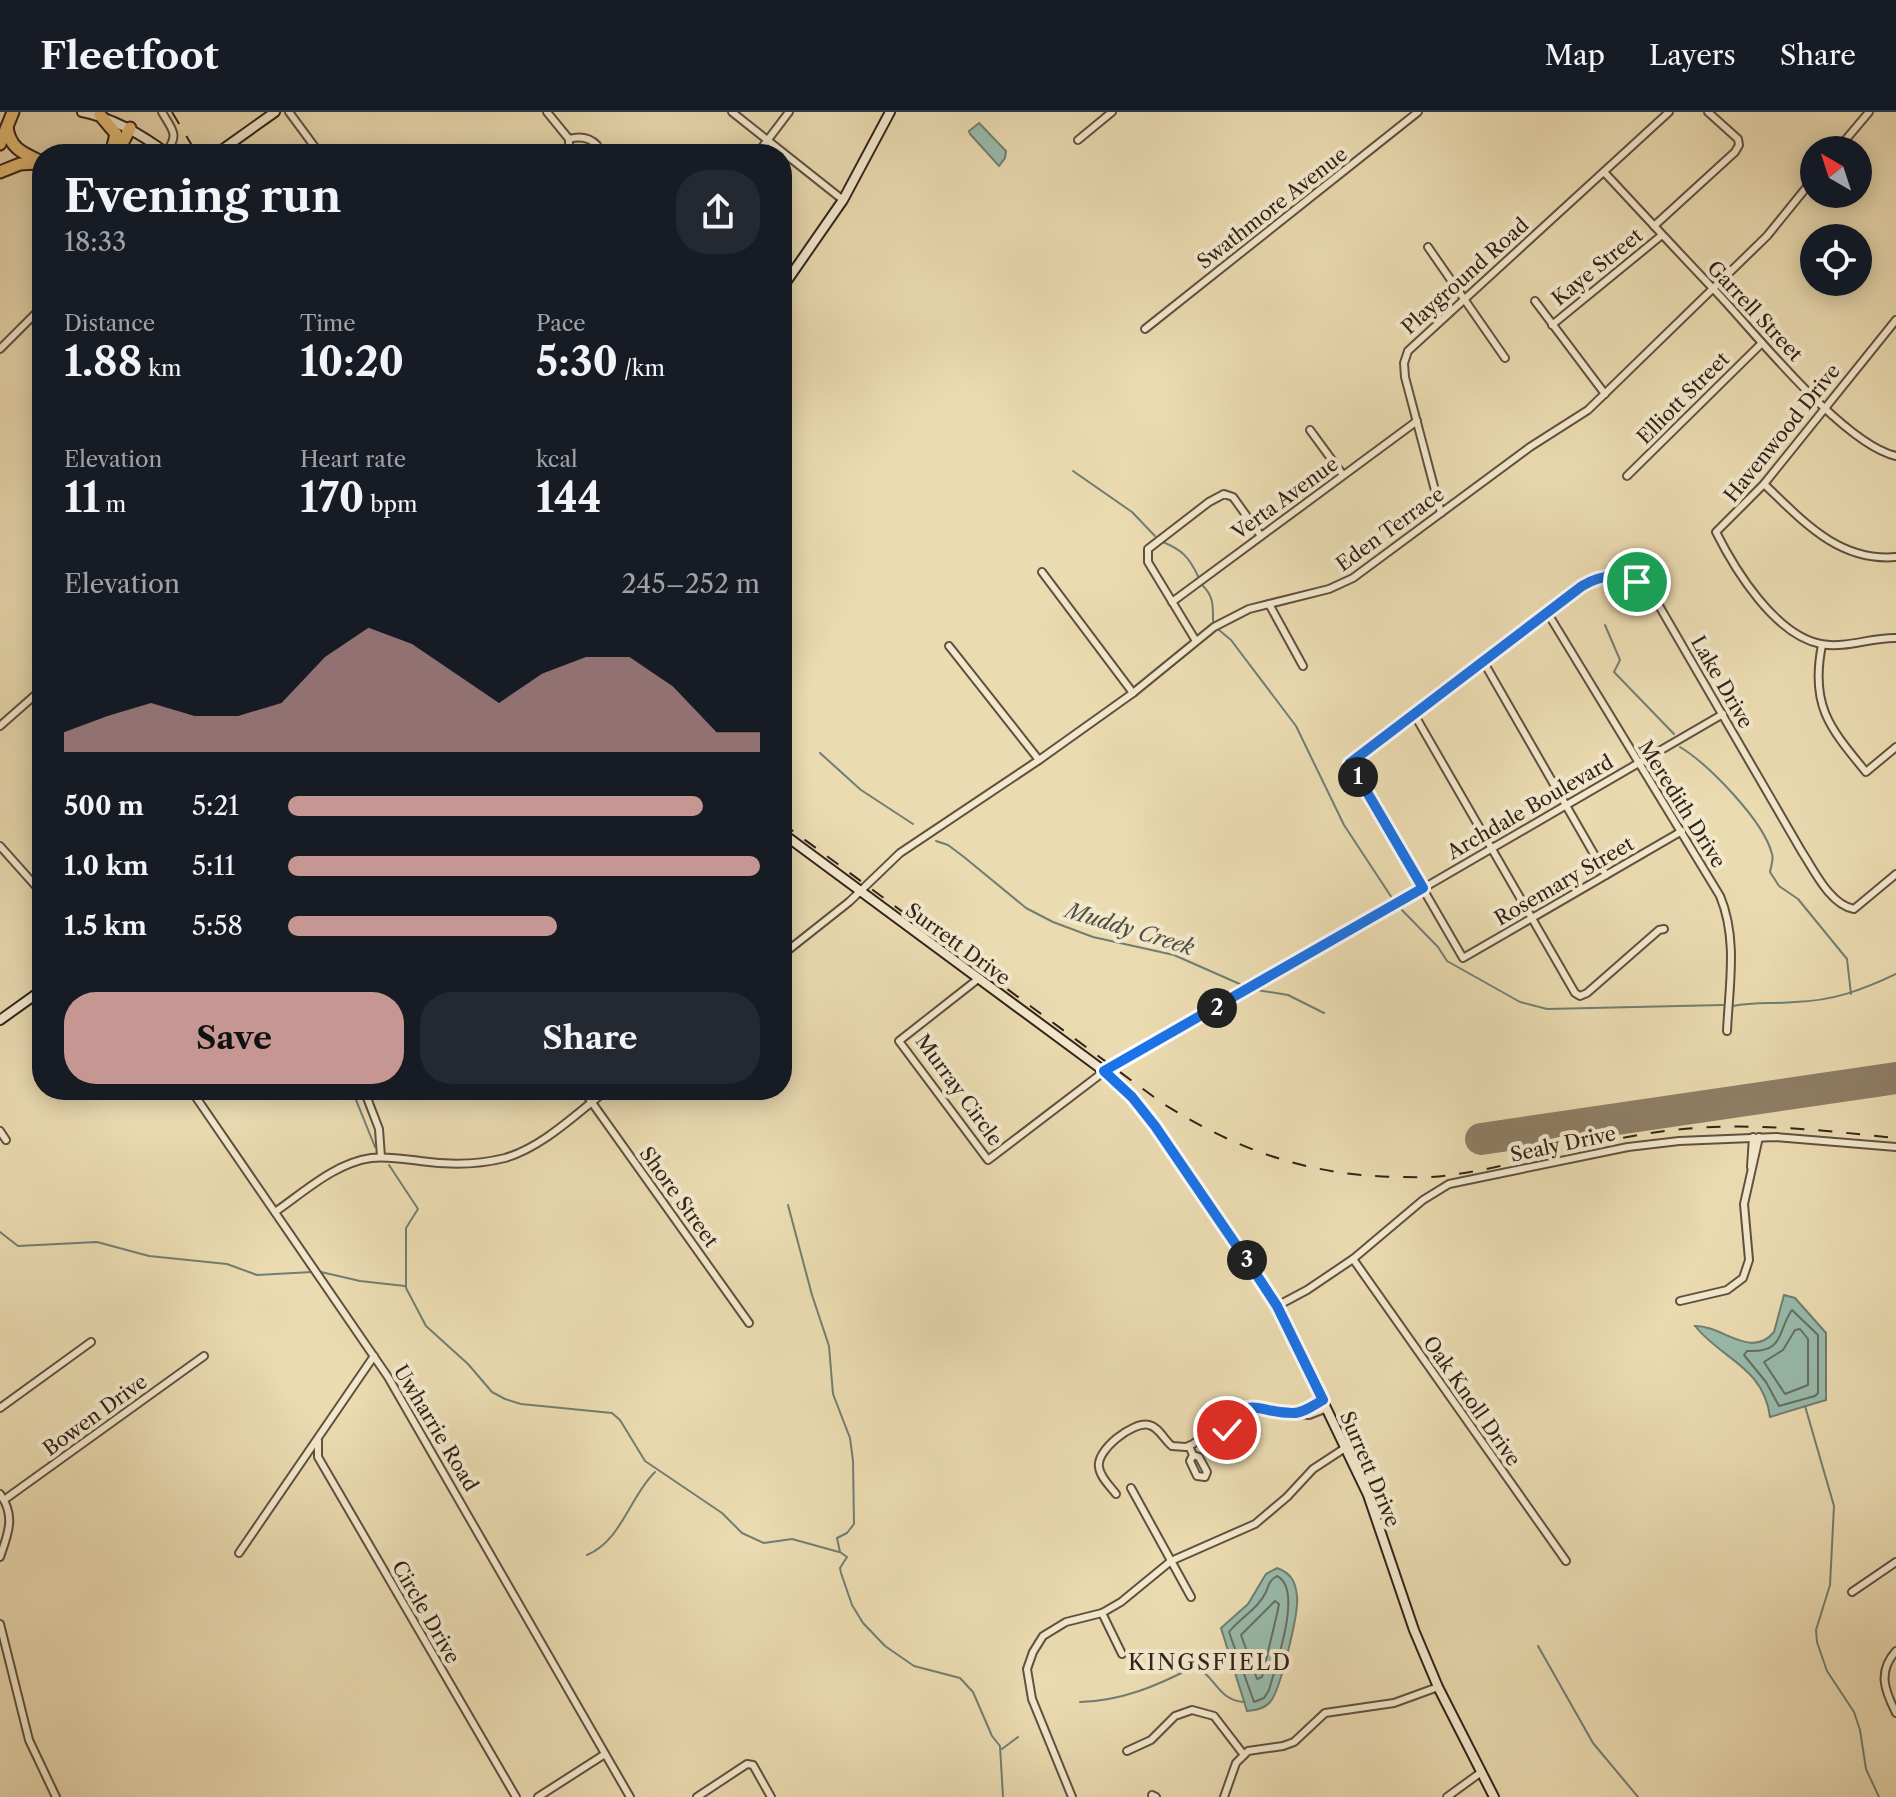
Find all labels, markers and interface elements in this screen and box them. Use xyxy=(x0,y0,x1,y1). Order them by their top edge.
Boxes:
text: Fleetfoot xyxy=(40,32,219,79)
text: Map xyxy=(1545,38,1605,72)
text: Layers xyxy=(1649,38,1736,72)
text: Share xyxy=(1780,38,1856,72)
north arrow xyxy=(1800,136,1872,208)
map controls xyxy=(1800,136,1872,296)
street label: Swathmore Avenue xyxy=(1192,142,1352,274)
text: Evening run xyxy=(64,169,341,223)
button: share xyxy=(676,170,760,254)
street label: Playground Road xyxy=(1397,213,1533,339)
street label: Kaye Street xyxy=(1547,223,1647,311)
button: locate xyxy=(1800,224,1872,296)
text: 18:33 xyxy=(64,226,126,258)
street label: Garrell Street xyxy=(1702,256,1808,366)
text: Distance xyxy=(64,310,155,337)
text: Time xyxy=(300,310,356,337)
text: Pace xyxy=(536,310,586,337)
text: 1.88 xyxy=(64,337,142,386)
text: 10:20 xyxy=(300,337,404,386)
text: 5:30 xyxy=(536,337,618,386)
street label: Elliott Street xyxy=(1632,347,1734,449)
text: km xyxy=(142,355,181,382)
text: /km xyxy=(618,355,665,382)
street label: Havenwood Drive xyxy=(1719,359,1845,507)
text: Elevation xyxy=(64,446,162,473)
text: Heart rate xyxy=(300,446,406,473)
text: kcal xyxy=(536,446,578,473)
street label: Verta Avenue xyxy=(1226,451,1343,545)
text: 11 xyxy=(64,473,100,522)
text: 170 xyxy=(300,473,364,522)
text: 144 xyxy=(536,473,601,522)
street label: Eden Terrace xyxy=(1331,482,1449,576)
text: m xyxy=(100,491,126,518)
text: bpm xyxy=(364,491,418,518)
pin xyxy=(1603,548,1671,616)
icon: arrive xyxy=(1615,560,1659,604)
text: Elevation xyxy=(64,568,180,600)
text: 245–252 m xyxy=(621,568,760,600)
street label: Lake Drive xyxy=(1686,631,1758,733)
street label: Meredith Drive xyxy=(1633,736,1731,872)
street label: Archdale Boulevard xyxy=(1442,750,1617,865)
pin: 1 xyxy=(1338,757,1378,797)
text: 1 xyxy=(1353,763,1363,790)
text: 500 m xyxy=(64,790,144,822)
text: 5:21 xyxy=(192,790,239,822)
street label: Rosemary Street xyxy=(1490,831,1638,931)
text: 1.0 km xyxy=(64,850,149,882)
text: 5:11 xyxy=(192,850,235,882)
water label: Muddy Creek xyxy=(1059,896,1198,962)
street label: Surrett Drive xyxy=(901,898,1015,990)
text: 1.5 km xyxy=(64,910,147,942)
text: 5:58 xyxy=(192,910,243,942)
pin: 2 xyxy=(1197,988,1237,1028)
button: Save xyxy=(64,992,404,1084)
button: Share xyxy=(420,992,760,1084)
text: 2 xyxy=(1211,994,1224,1021)
street label: Murray Circle xyxy=(910,1029,1008,1151)
street label: Sealy Drive xyxy=(1508,1121,1618,1167)
street label: Shore Street xyxy=(635,1142,723,1252)
pin: 3 xyxy=(1227,1240,1267,1280)
text: 3 xyxy=(1241,1246,1253,1273)
street label: Oak Knoll Drive xyxy=(1418,1331,1526,1471)
street label: Uwharrie Road xyxy=(389,1360,483,1496)
street label: Bowen Drive xyxy=(38,1369,152,1461)
pin xyxy=(1193,1396,1261,1464)
street label: Surrett Drive xyxy=(1335,1407,1405,1531)
icon: check xyxy=(1205,1408,1249,1452)
street label: Circle Drive xyxy=(387,1556,465,1668)
district label: KINGSFIELD xyxy=(1128,1649,1292,1676)

